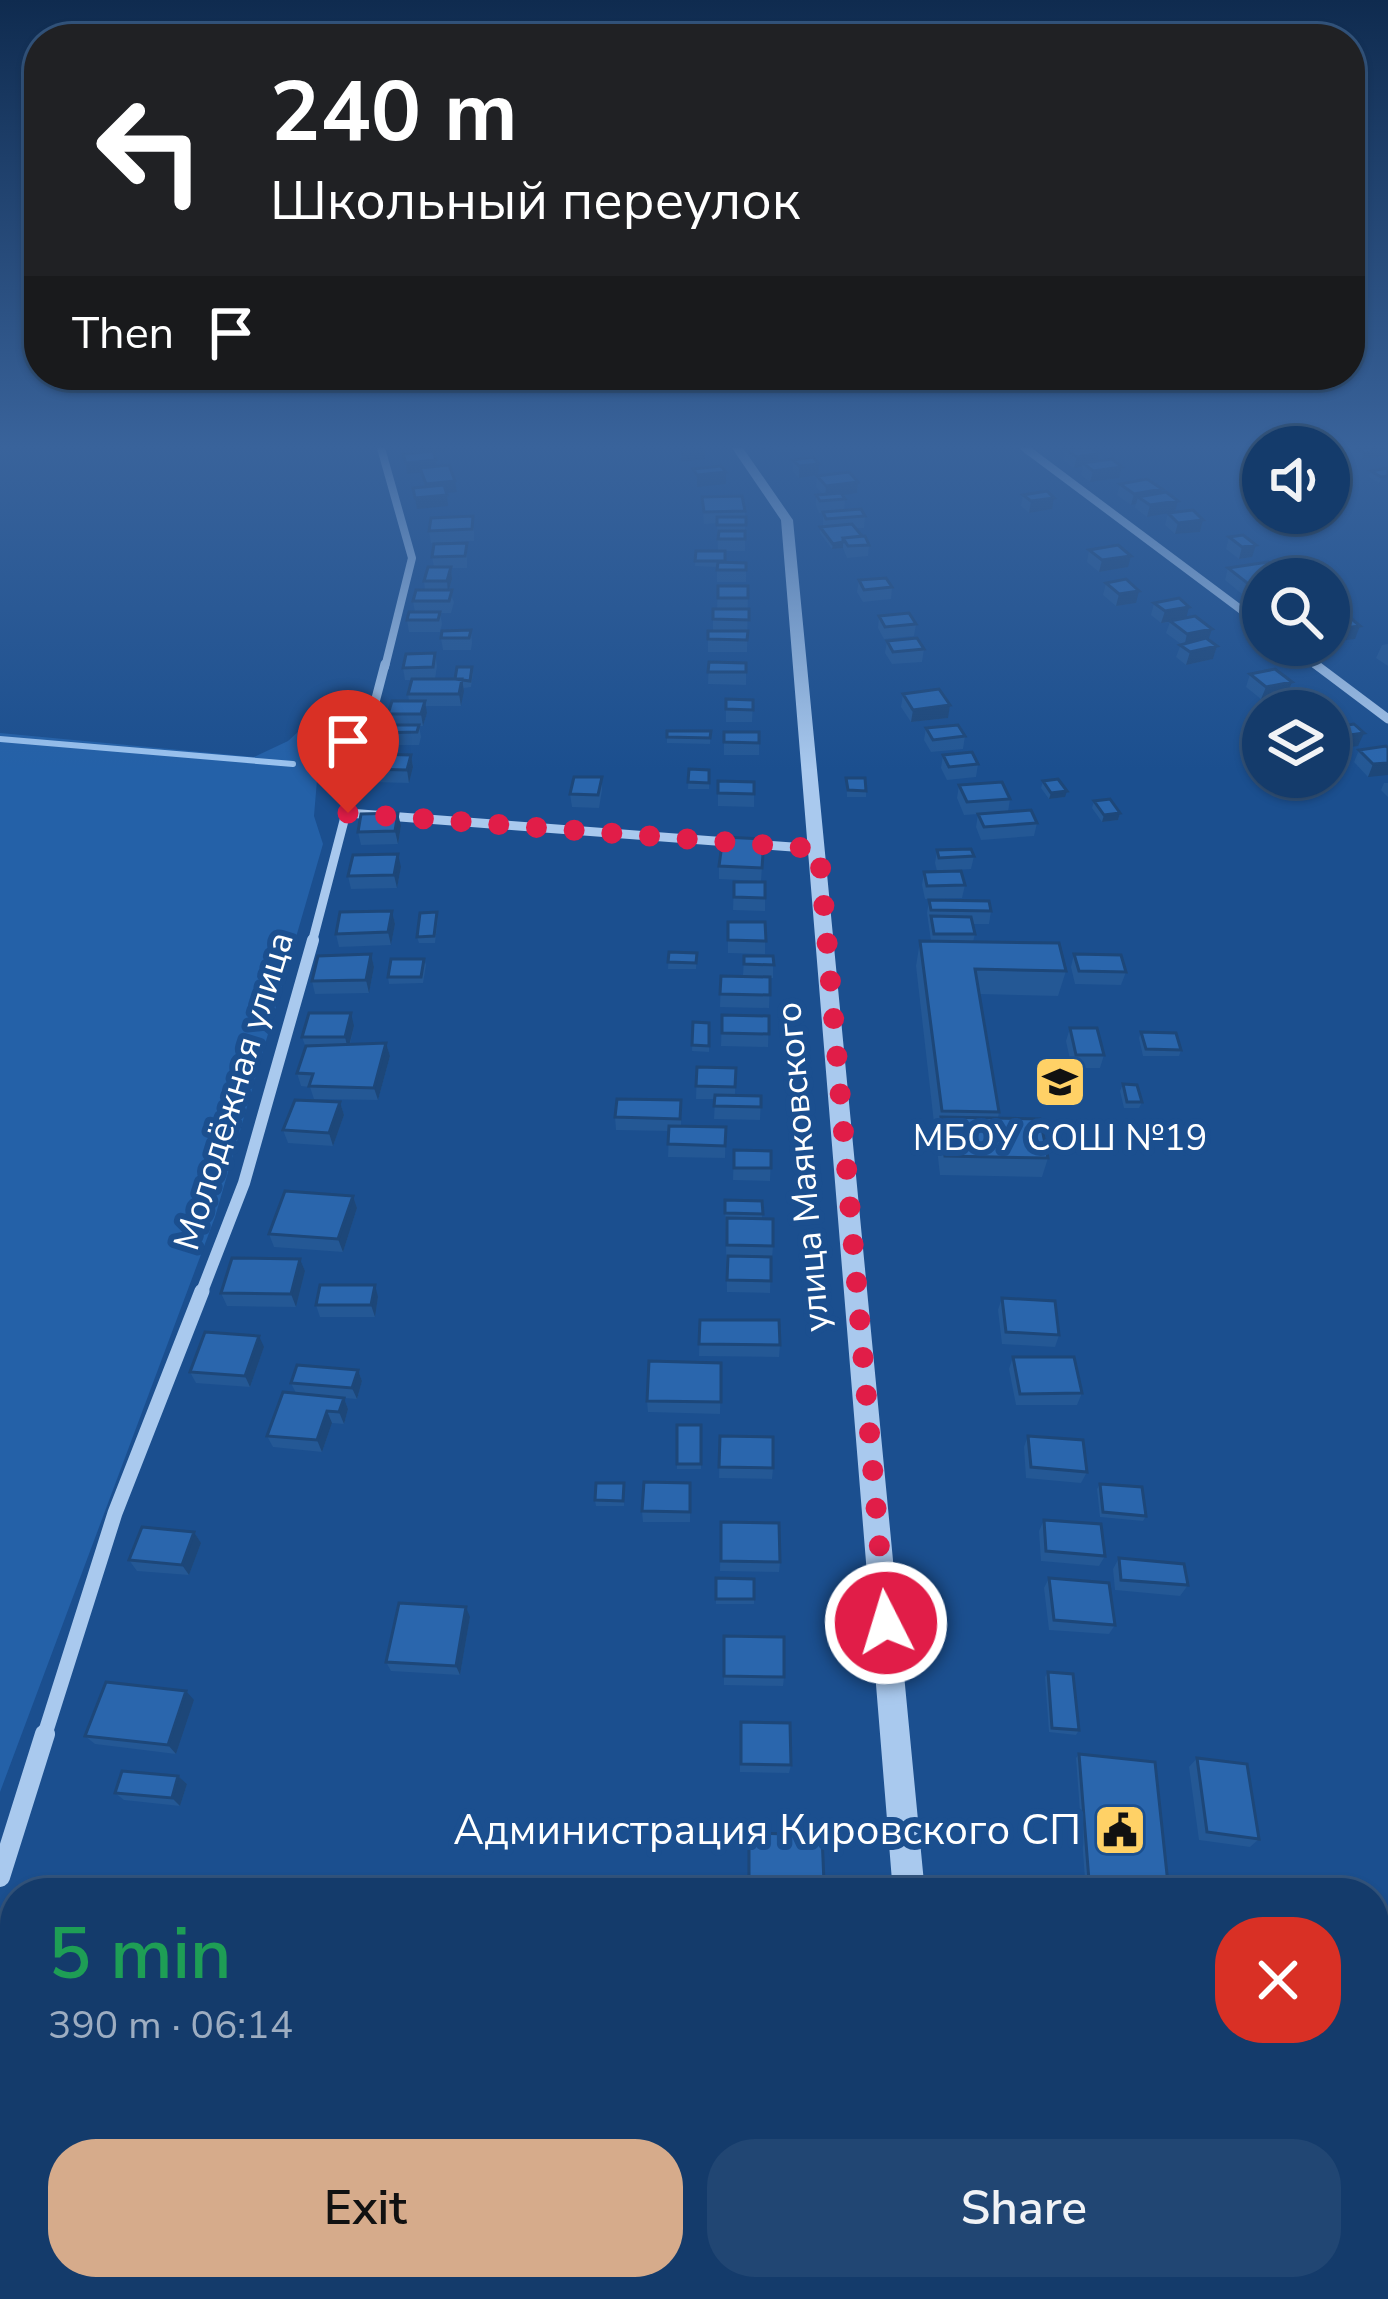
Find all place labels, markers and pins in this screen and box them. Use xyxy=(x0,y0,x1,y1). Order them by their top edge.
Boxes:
pin xyxy=(297,690,399,813)
school or university icon: МБОУ СОШ №19 xyxy=(1032,1054,1088,1110)
place label: МБОУ СОШ №19 xyxy=(913,1114,1207,1163)
place label: Администрация Кировского СП xyxy=(453,1802,1081,1859)
public building icon: Администрация Кировского СП xyxy=(1092,1802,1148,1858)

